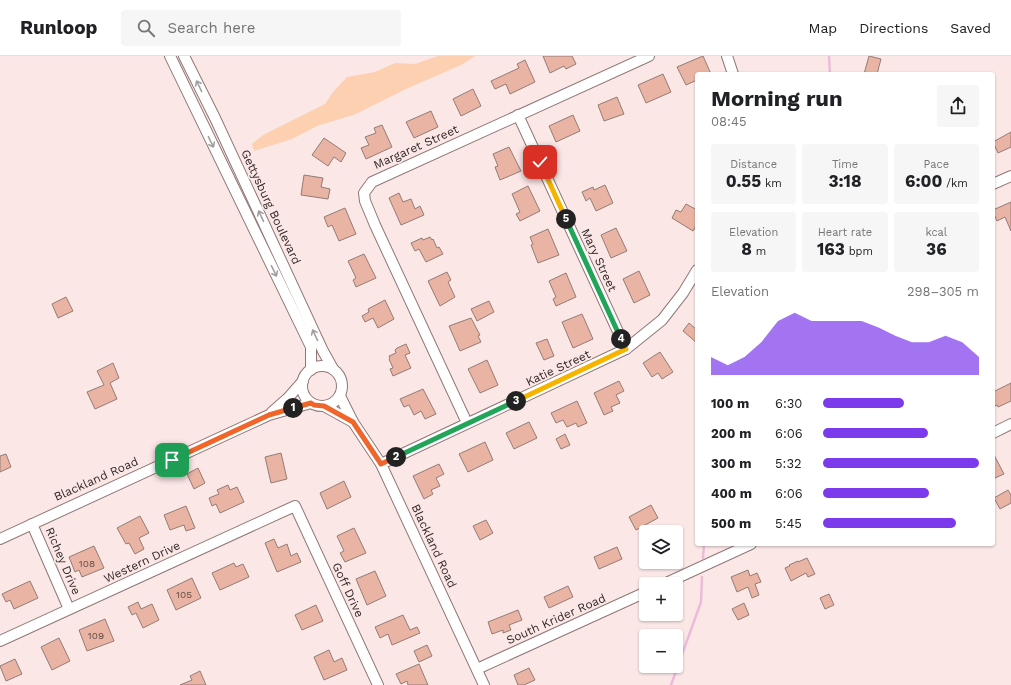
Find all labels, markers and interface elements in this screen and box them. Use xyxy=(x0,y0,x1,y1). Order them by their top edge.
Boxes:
search box xyxy=(121,10,401,46)
text: Runloop xyxy=(20,16,97,39)
icon: search xyxy=(135,17,157,39)
text: Search here xyxy=(167,19,255,37)
text: Map xyxy=(809,20,837,36)
text: Directions xyxy=(859,20,928,36)
text: Saved xyxy=(950,20,991,36)
one-way arrow xyxy=(195,81,202,93)
button: share xyxy=(937,85,979,127)
text: Morning run xyxy=(711,86,843,111)
text: 08:45 xyxy=(711,114,746,129)
street label: Margaret Street xyxy=(371,122,461,172)
one-way arrow xyxy=(208,135,215,147)
pin xyxy=(523,145,557,179)
street label: Gettysburg Boulevard xyxy=(238,147,304,267)
icon: check xyxy=(529,151,551,173)
text: Distance xyxy=(730,158,777,171)
text: Time xyxy=(832,158,858,171)
text: Pace xyxy=(924,158,949,171)
text: 0.55 xyxy=(726,171,761,191)
text: 3:18 xyxy=(828,171,862,191)
text: 6:00 xyxy=(905,171,942,191)
text: km xyxy=(761,177,782,190)
text: /km xyxy=(942,177,968,190)
pin: 5 xyxy=(556,209,576,229)
one-way arrow xyxy=(257,211,264,223)
text: 5 xyxy=(563,212,569,225)
street label: Mary Street xyxy=(578,226,620,294)
text: Elevation xyxy=(729,226,778,239)
text: Heart rate xyxy=(818,226,872,239)
text: kcal xyxy=(925,226,947,239)
text: 8 xyxy=(741,239,752,259)
text: 163 xyxy=(817,239,845,259)
text: 36 xyxy=(926,239,947,259)
text: m xyxy=(752,245,766,258)
text: bpm xyxy=(845,245,873,258)
one-way arrow xyxy=(271,265,278,277)
text: Elevation xyxy=(711,284,769,299)
text: 298–305 m xyxy=(907,284,979,299)
one-way arrow xyxy=(311,329,318,341)
pin: 4 xyxy=(611,329,631,349)
text: 4 xyxy=(617,332,625,345)
street label: Katie Street xyxy=(523,347,593,389)
pin: 3 xyxy=(506,391,526,411)
text: 3 xyxy=(513,394,519,407)
text: 100 m xyxy=(711,396,749,411)
text: 6:30 xyxy=(775,396,802,411)
pin: 1 xyxy=(283,398,303,418)
text: 1 xyxy=(291,401,295,414)
text: 200 m xyxy=(711,426,751,441)
text: 6:06 xyxy=(775,426,803,441)
pin xyxy=(155,443,189,477)
pin: 2 xyxy=(386,447,406,467)
icon: arrive xyxy=(161,449,183,471)
text: 2 xyxy=(393,450,399,463)
street label: Blackland Road xyxy=(52,454,140,504)
text: 300 m xyxy=(711,456,751,471)
text: 5:32 xyxy=(775,456,802,471)
text: 400 m xyxy=(711,486,752,501)
text: 6:06 xyxy=(775,486,803,501)
street label: Blackland Road xyxy=(409,502,459,590)
text: 500 m xyxy=(711,516,751,531)
text: 5:45 xyxy=(775,516,802,531)
street label: Richey Drive xyxy=(43,525,83,597)
map controls xyxy=(639,525,683,673)
button: layers xyxy=(639,525,683,569)
street label: Western Drive xyxy=(102,538,182,586)
house number: 108 xyxy=(79,558,95,569)
street label: Goff Drive xyxy=(329,560,367,620)
button: + xyxy=(639,577,683,621)
house number: 105 xyxy=(176,589,192,600)
street label: South Krider Road xyxy=(504,591,608,647)
button: − xyxy=(639,629,683,673)
house number: 109 xyxy=(88,630,104,641)

